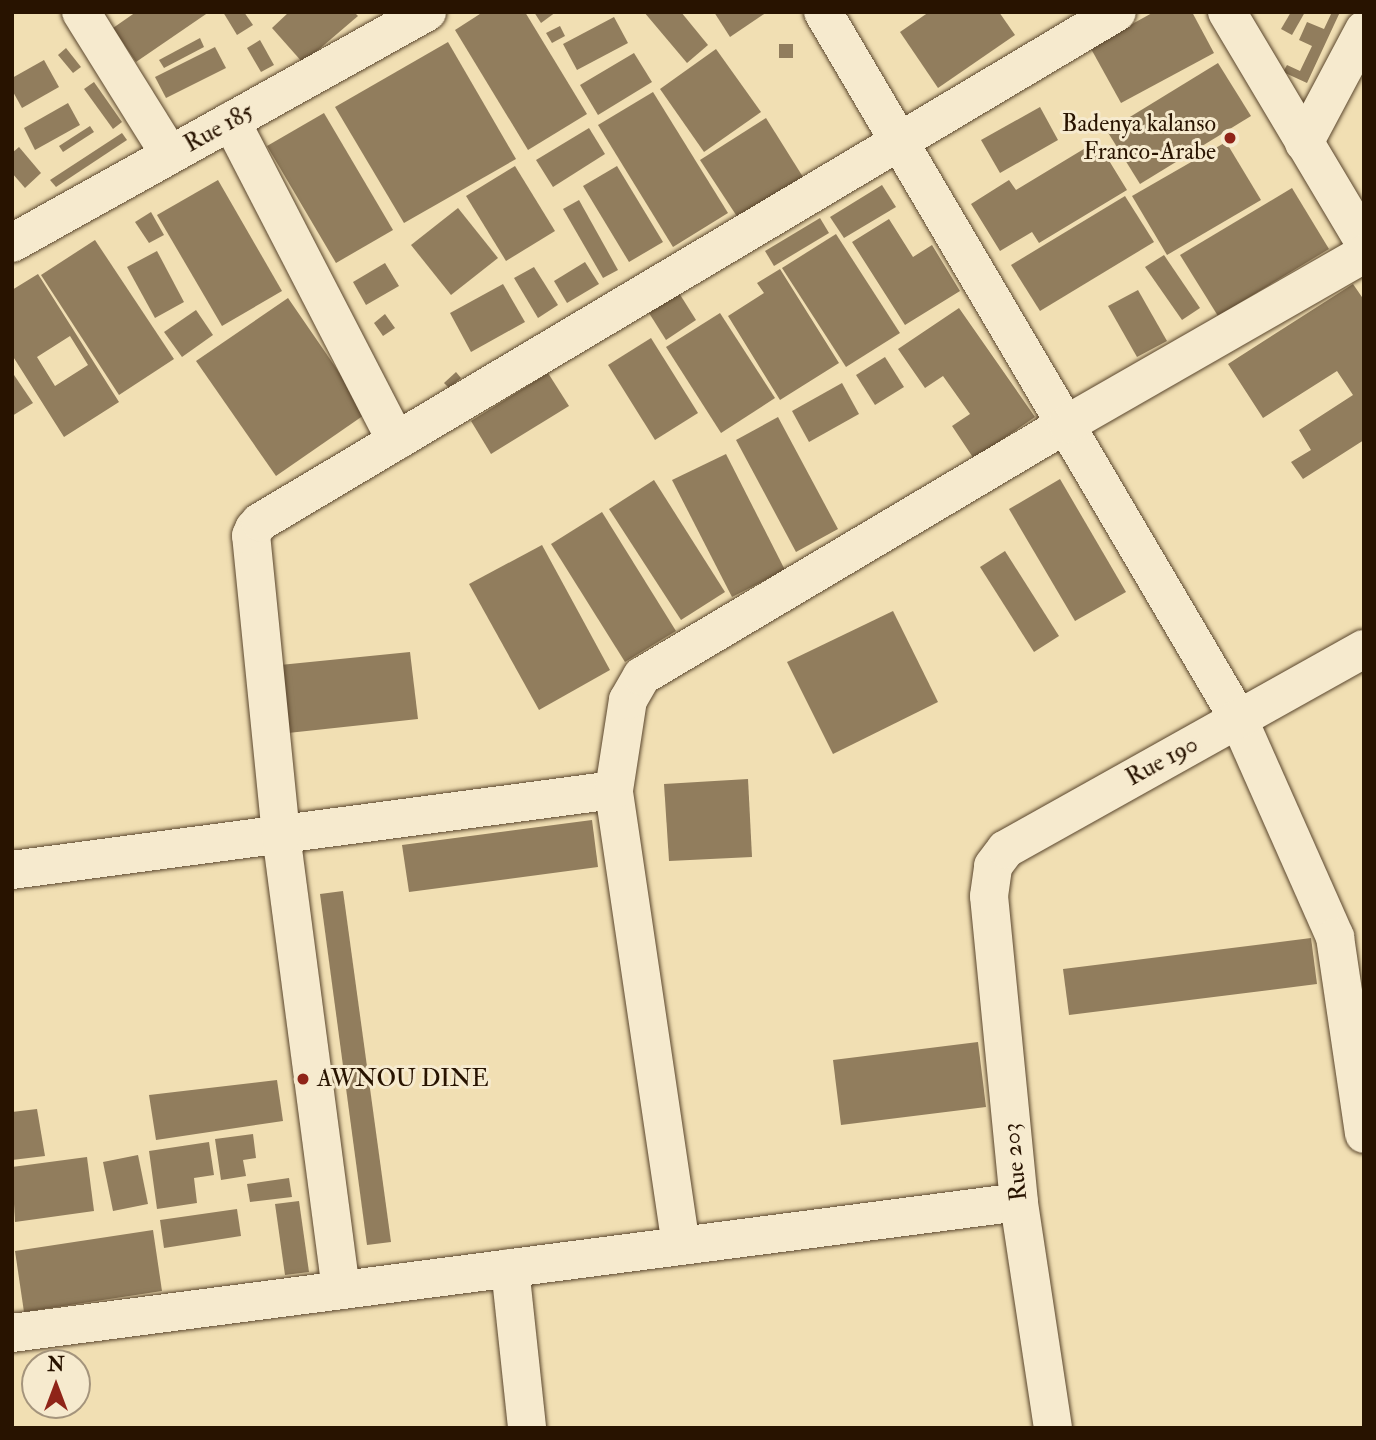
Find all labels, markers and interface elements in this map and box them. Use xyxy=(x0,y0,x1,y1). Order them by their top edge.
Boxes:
street label: Rue 185 xyxy=(179,97,259,159)
place label: Badenya kalanso Franco-Arabe xyxy=(1062,110,1216,166)
marker: Badenya kalanso Franco-Arabe xyxy=(1222,130,1238,146)
street label: Rue 190 xyxy=(1121,730,1203,792)
place label: AWNOU DINE xyxy=(317,1065,489,1093)
marker: AWNOU DINE xyxy=(295,1071,311,1087)
street label: Rue 203 xyxy=(997,1122,1033,1202)
north arrow xyxy=(21,1349,91,1419)
text: N xyxy=(47,1353,65,1377)

